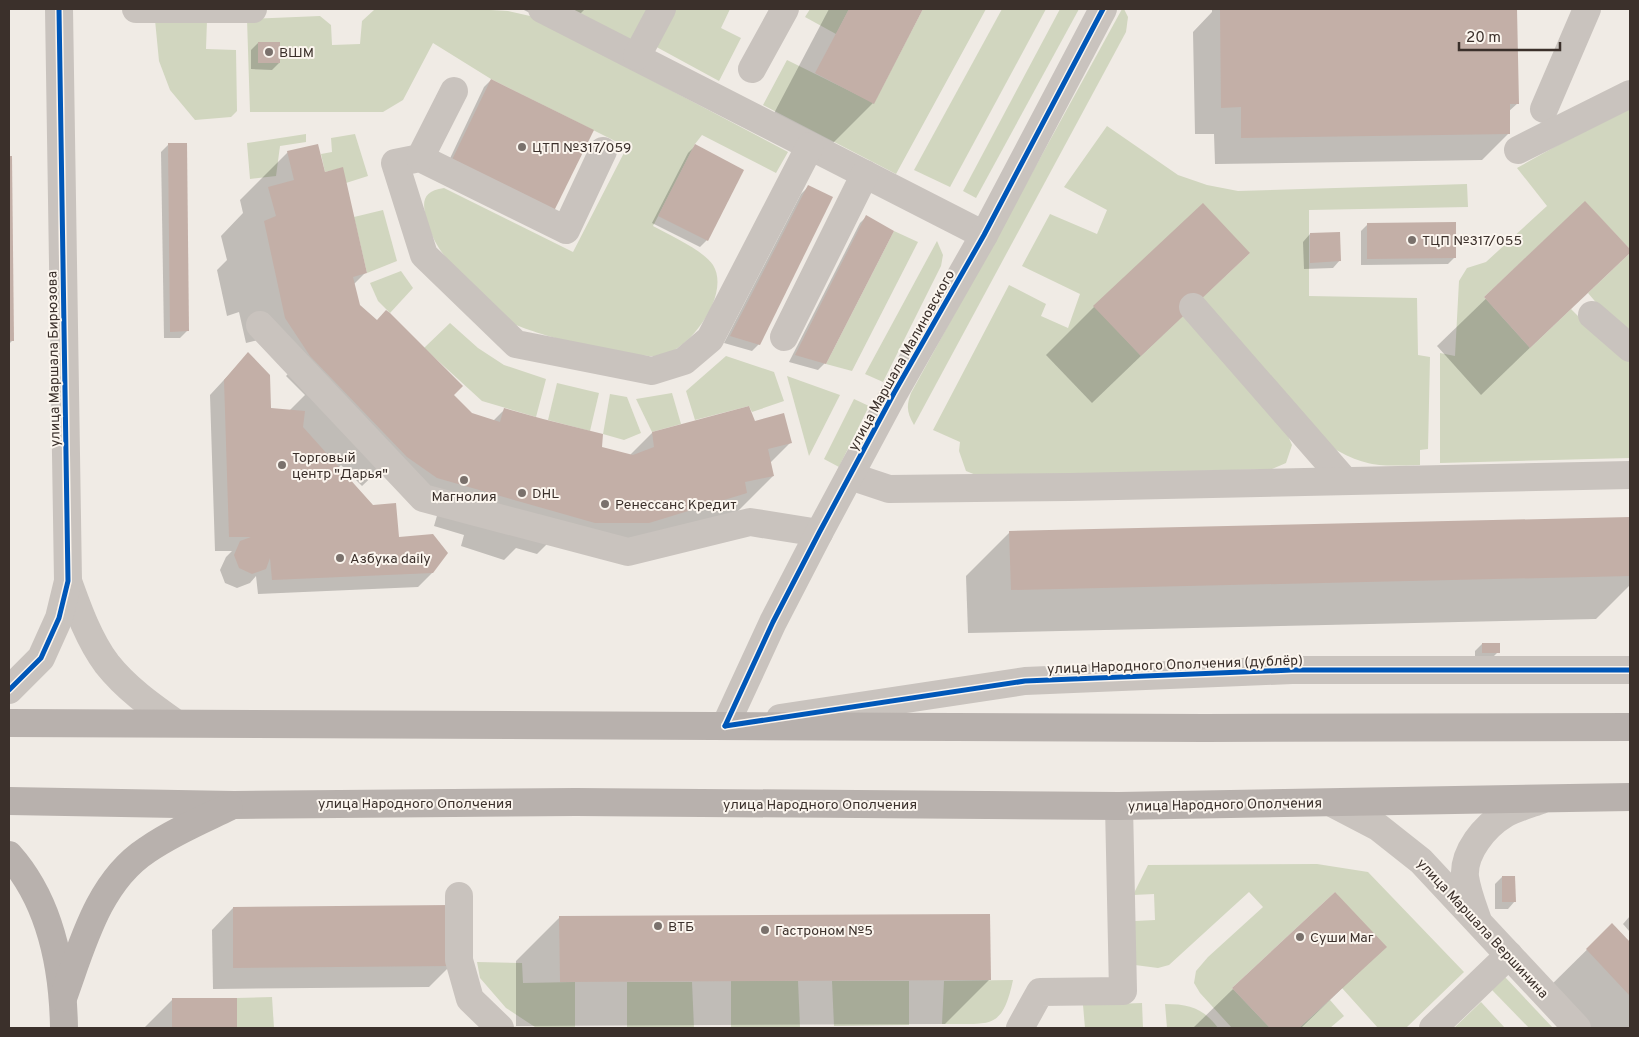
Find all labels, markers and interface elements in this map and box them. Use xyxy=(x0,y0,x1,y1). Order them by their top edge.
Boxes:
scale bar xyxy=(1459,20,1560,52)
text: 20 m xyxy=(1466,29,1501,48)
place label: ВШМ xyxy=(279,45,314,62)
marker: ВШМ xyxy=(263,46,275,58)
place label: ЦТП №317/059 xyxy=(532,140,631,157)
marker: ЦТП №317/059 xyxy=(516,141,528,153)
place label: ТЦП №317/055 xyxy=(1422,233,1522,250)
marker: ТЦП №317/055 xyxy=(1406,234,1418,246)
street label: улица Маршала Малиновского xyxy=(845,267,959,454)
street label: улица Маршала Бирюзова xyxy=(44,271,65,447)
place label: Торговый центр "Дарья" xyxy=(292,450,388,483)
marker: Торговый центр "Дарья" xyxy=(276,459,288,471)
marker: Магнолия xyxy=(458,474,470,486)
place label: DHL xyxy=(532,486,559,503)
marker: DHL xyxy=(516,487,528,499)
place label: Магнолия xyxy=(431,489,497,506)
place label: Ренессанс Кредит xyxy=(615,497,737,514)
marker: Ренессанс Кредит xyxy=(599,498,611,510)
place label: Азбука daily xyxy=(350,551,431,568)
marker: Азбука daily xyxy=(334,552,346,564)
street label: улица Народного Ополчения (дублёр) xyxy=(1047,653,1303,678)
street label: улица Народного Ополчения xyxy=(1128,795,1322,816)
street label: улица Народного Ополчения xyxy=(318,796,512,813)
street label: улица Народного Ополчения xyxy=(723,797,917,814)
street label: улица Маршала Вершинина xyxy=(1413,856,1551,1002)
place label: ВТБ xyxy=(668,919,694,936)
marker: ВТБ xyxy=(652,920,664,932)
place label: Гастроном №5 xyxy=(775,923,873,940)
marker: Гастроном №5 xyxy=(759,924,771,936)
place label: Cуши Маг xyxy=(1310,930,1374,947)
marker: Cуши Маг xyxy=(1294,931,1306,943)

